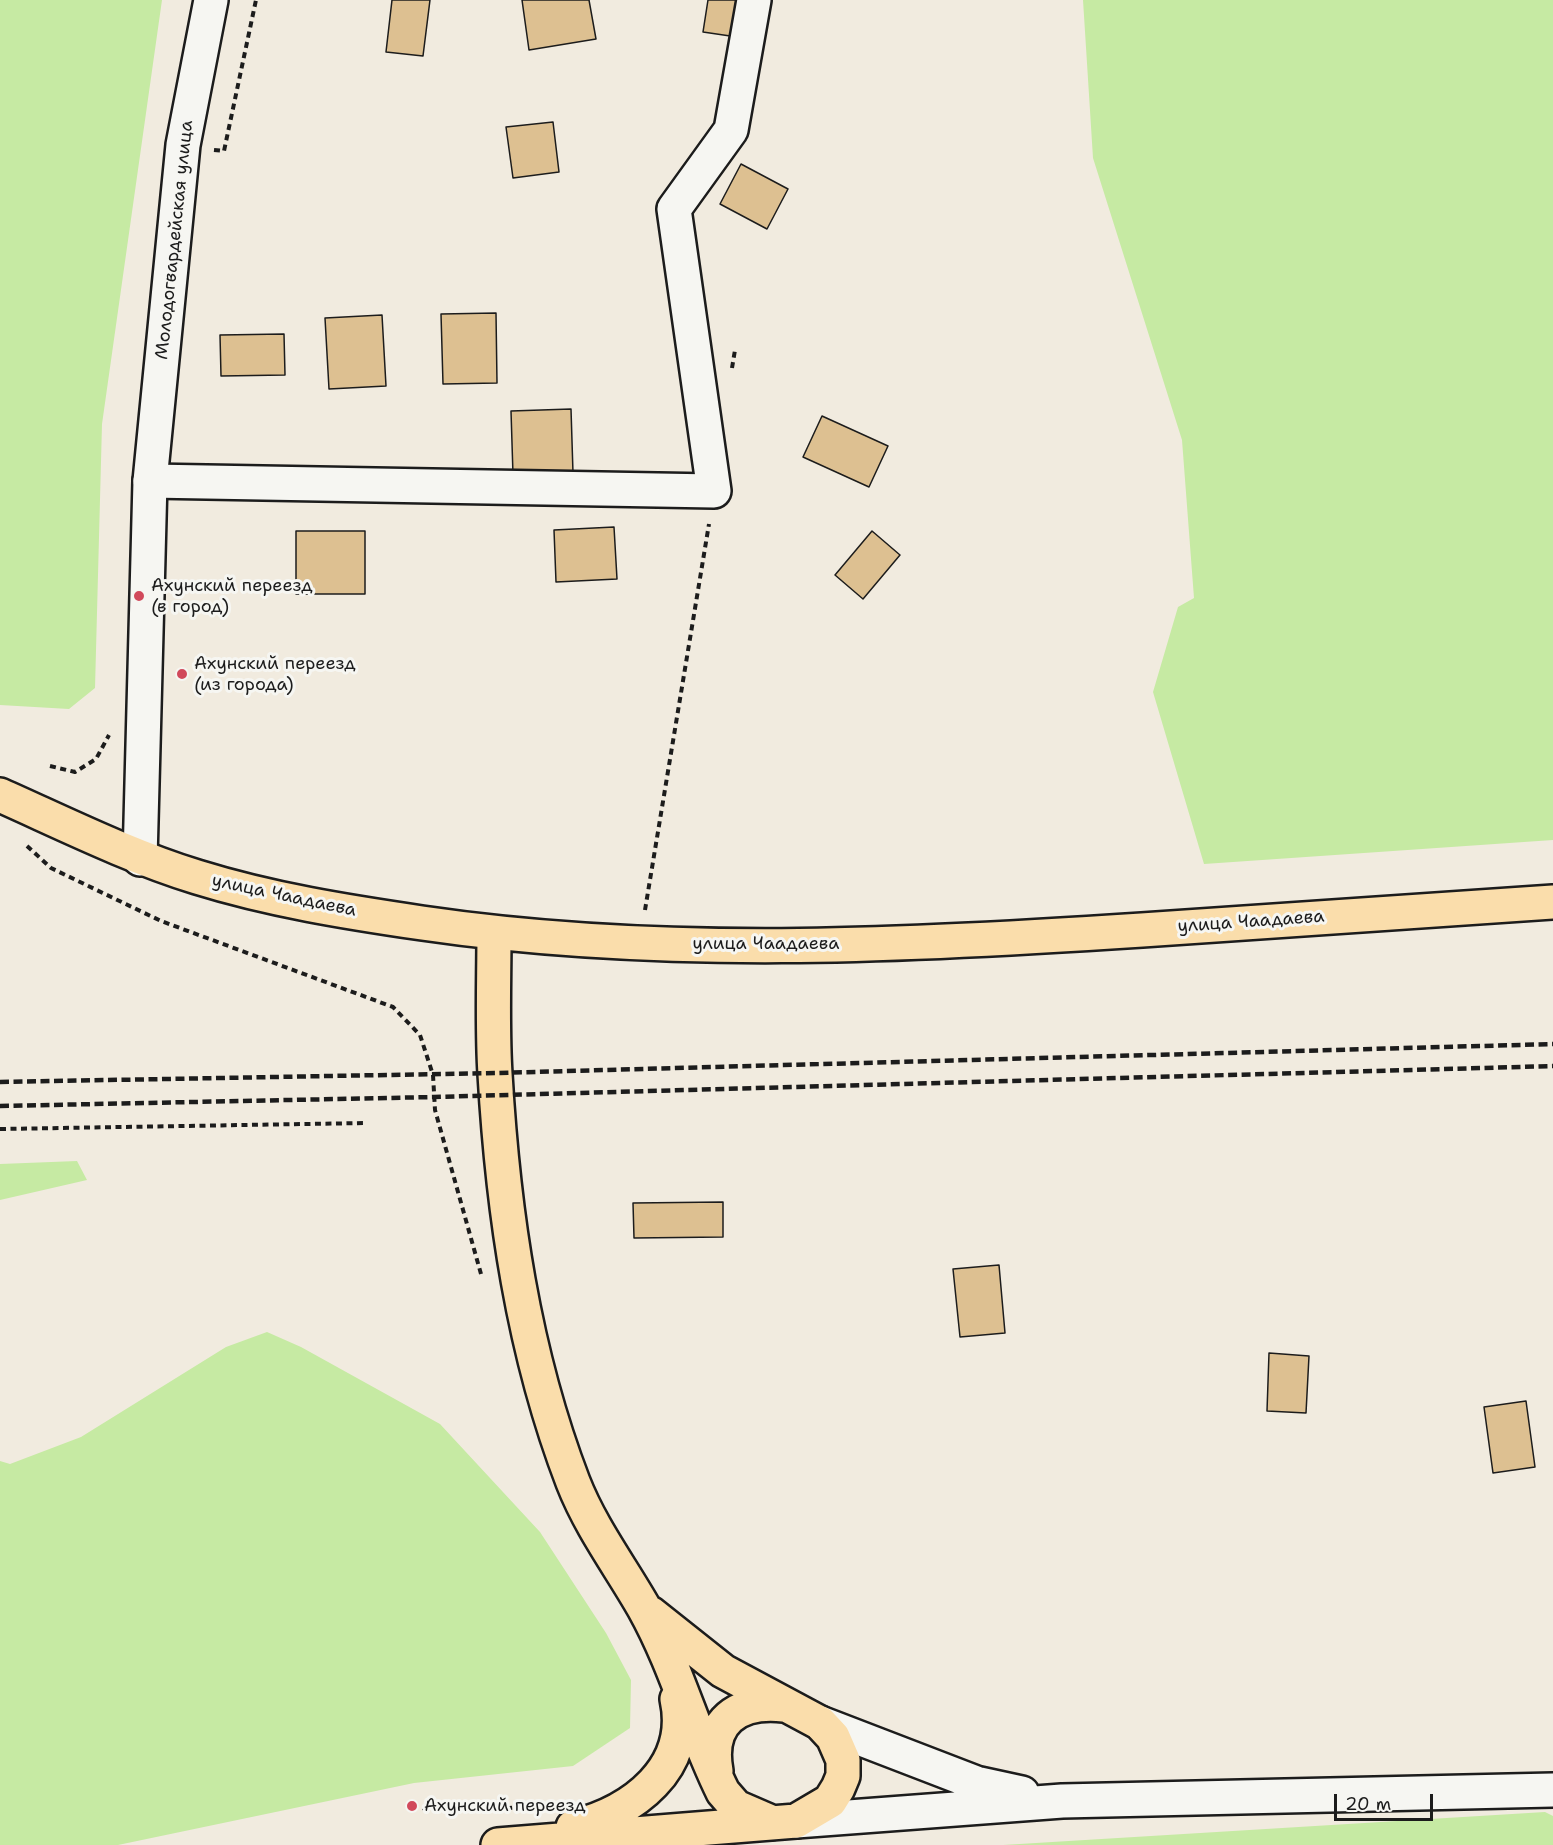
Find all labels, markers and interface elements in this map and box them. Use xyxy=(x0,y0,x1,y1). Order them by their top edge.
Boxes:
street label: Молодогвардейская улица xyxy=(152,119,198,361)
place label: Ахунский переезд (в город) xyxy=(151,575,313,618)
marker: Ахунский переезд (в город) xyxy=(132,589,146,603)
place label: Ахунский переезд (из города) xyxy=(194,653,356,696)
marker: Ахунский переезд (из города) xyxy=(175,667,189,681)
street label: улица Чаадаева xyxy=(210,870,358,922)
street label: улица Чаадаева xyxy=(1177,906,1325,938)
street label: улица Чаадаева xyxy=(692,933,840,955)
scale bar xyxy=(1337,1782,1436,1820)
text: 20 m xyxy=(1345,1792,1391,1816)
place label: Ахунский переезд xyxy=(424,1795,586,1817)
marker: Ахунский переезд xyxy=(405,1799,419,1813)

